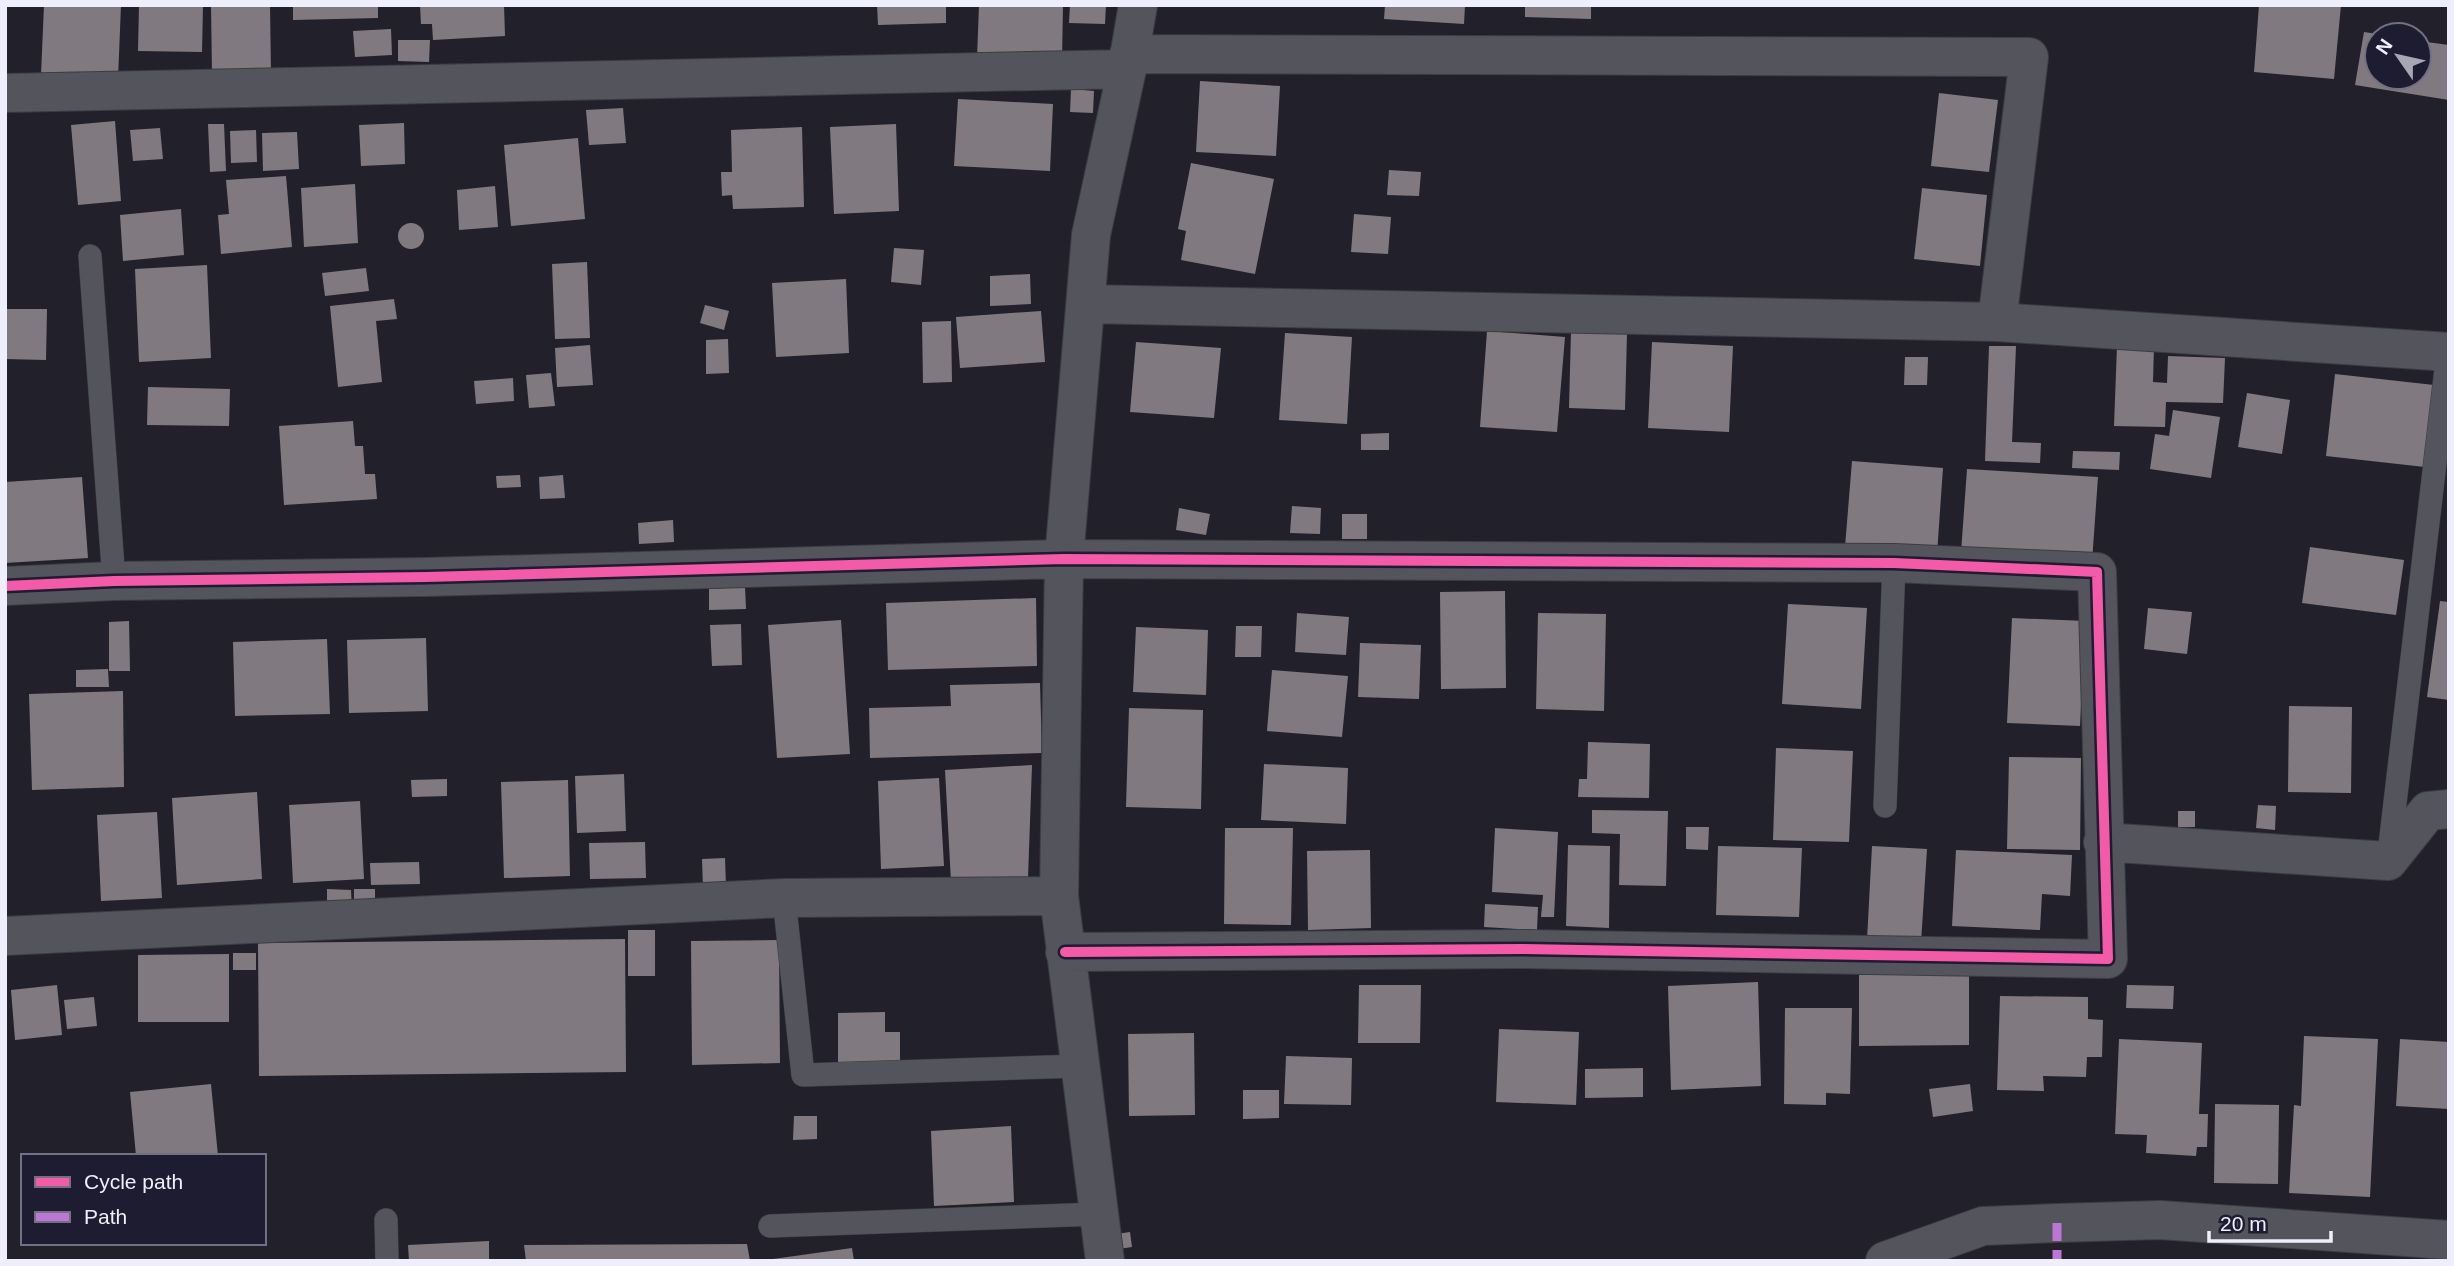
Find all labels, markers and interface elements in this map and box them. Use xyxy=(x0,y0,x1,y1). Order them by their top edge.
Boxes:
north arrow xyxy=(2363,21,2433,91)
text: N xyxy=(2372,35,2397,58)
legend xyxy=(21,1154,266,1245)
text: Cycle path xyxy=(84,1170,183,1193)
scale bar xyxy=(2209,1200,2332,1244)
text: Path xyxy=(84,1205,127,1228)
text: 20 m xyxy=(2220,1212,2267,1235)

